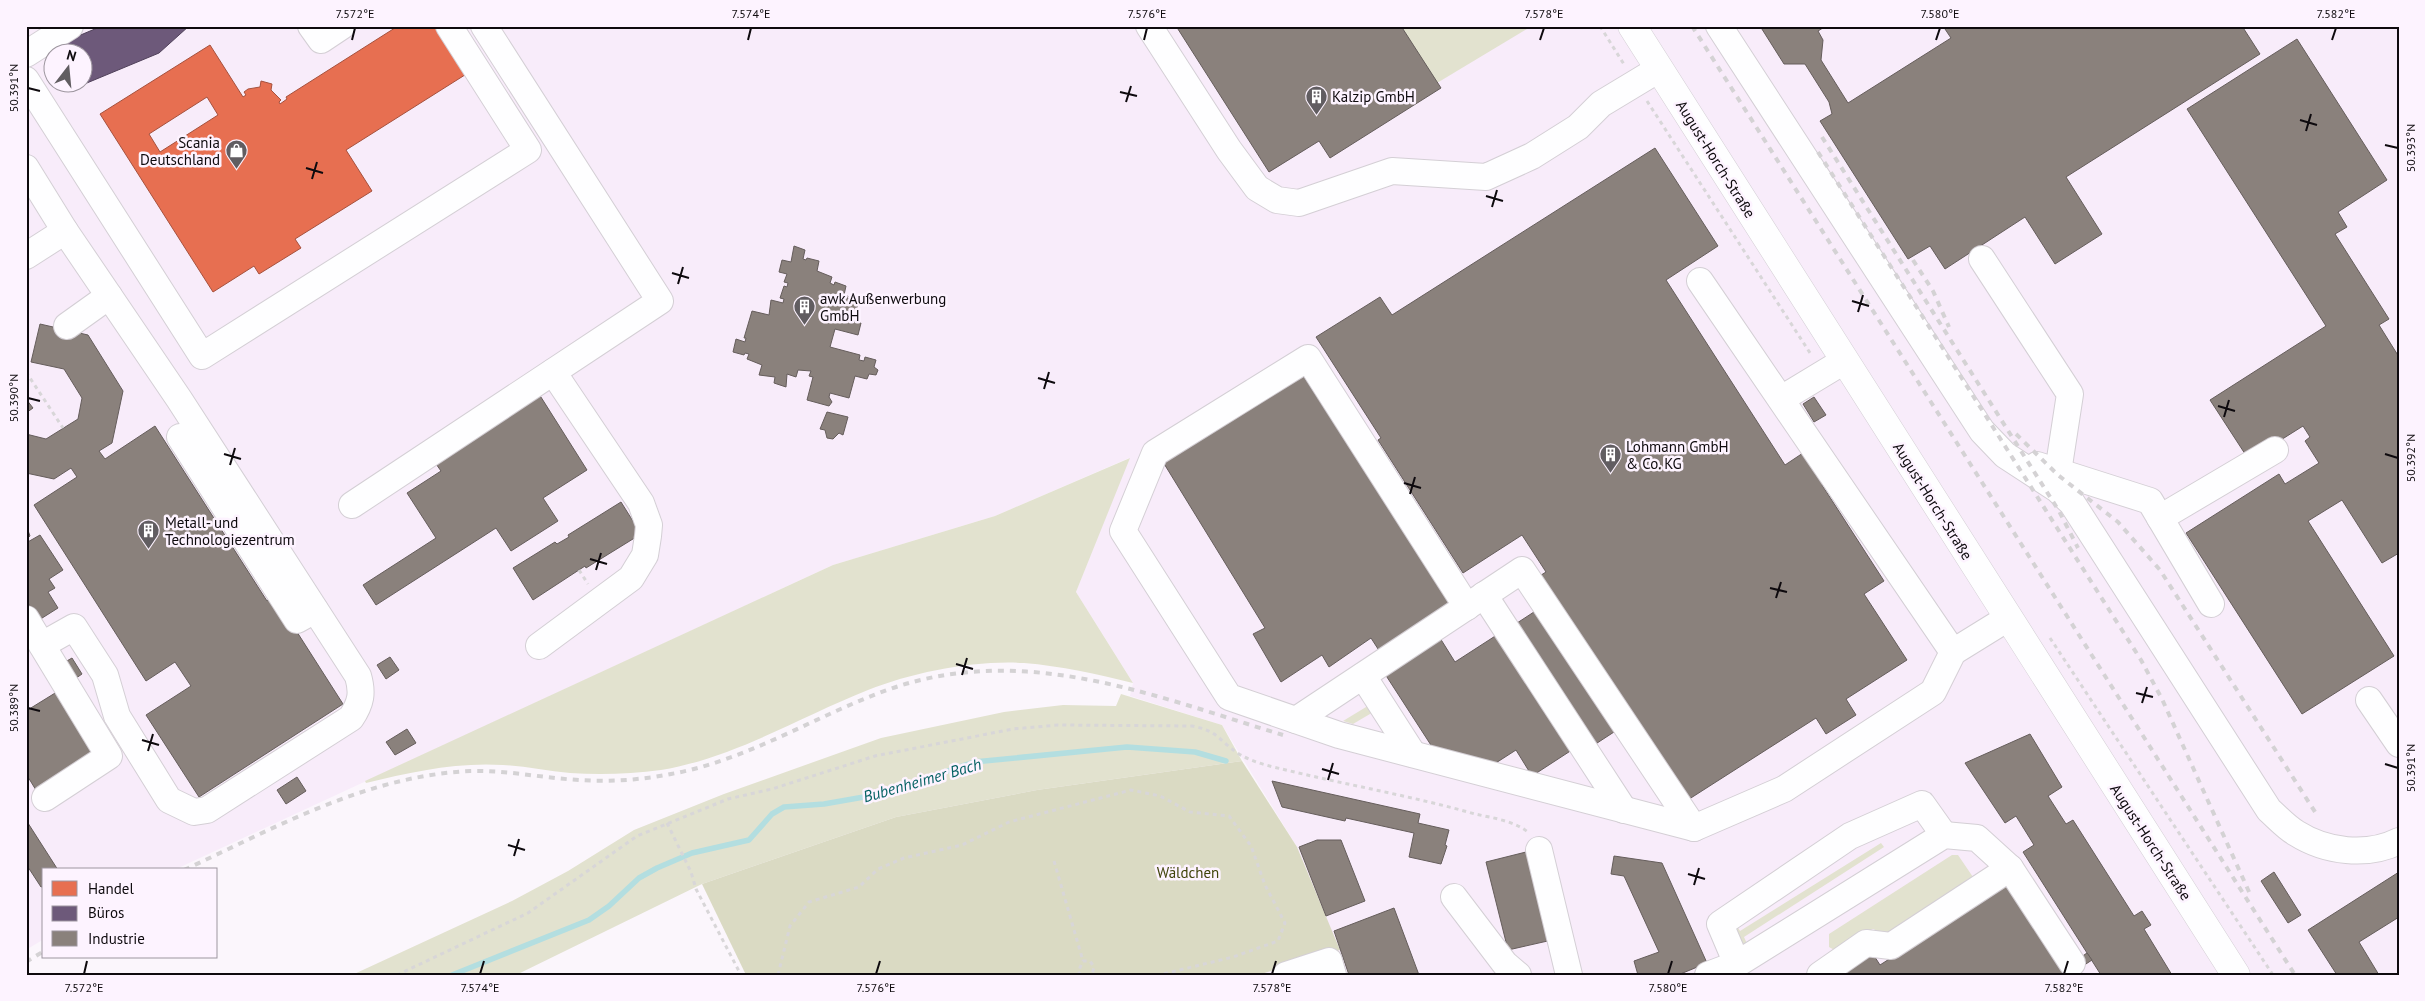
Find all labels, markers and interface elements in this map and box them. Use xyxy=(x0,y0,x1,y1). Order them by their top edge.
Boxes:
text: 7.572°E xyxy=(336,6,374,21)
text: 7.574°E xyxy=(732,6,770,21)
text: 7.576°E xyxy=(1128,6,1166,21)
text: 7.578°E xyxy=(1525,6,1563,21)
text: 7.580°E xyxy=(1921,6,1959,21)
text: 7.582°E xyxy=(2317,6,2355,21)
north arrow xyxy=(42,42,92,92)
text: N xyxy=(65,46,78,65)
text: 50.391°N xyxy=(6,64,21,112)
building icon: Kalzip GmbH xyxy=(1304,84,1328,115)
place label: Kalzip GmbH xyxy=(1332,87,1415,106)
street label: August-Horch-Straße xyxy=(1672,97,1760,221)
text: 50.393°N xyxy=(2403,124,2418,172)
place label: Scania Deutschland xyxy=(140,133,220,169)
shop icon: Scania Deutschland xyxy=(224,139,248,170)
place label: awk Außenwerbung GmbH xyxy=(820,289,946,325)
building icon: awk Außenwerbung GmbH xyxy=(792,295,816,326)
text: 50.390°N xyxy=(6,374,21,422)
text: 50.392°N xyxy=(2403,434,2418,482)
place label: Lohmann GmbH & Co. KG xyxy=(1626,437,1729,473)
street label: August-Horch-Straße xyxy=(1889,439,1977,563)
building icon: Lohmann GmbH & Co. KG xyxy=(1598,443,1622,474)
place label: Metall- und Technologiezentrum xyxy=(165,513,295,549)
building icon: Metall- und Technologiezentrum xyxy=(137,519,161,550)
text: 50.389°N xyxy=(6,684,21,732)
text: 50.391°N xyxy=(2403,744,2418,792)
water label: Bubenheimer Bach xyxy=(861,754,983,806)
street label: August-Horch-Straße xyxy=(2106,780,2196,904)
park label: Wäldchen xyxy=(1157,863,1219,882)
legend xyxy=(42,868,218,958)
text: Handel xyxy=(88,879,134,898)
text: Büros xyxy=(88,903,124,922)
text: Industrie xyxy=(88,929,145,948)
text: 7.572°E xyxy=(65,980,103,995)
text: 7.574°E xyxy=(461,980,499,995)
text: 7.576°E xyxy=(857,980,895,995)
text: 7.578°E xyxy=(1253,980,1291,995)
text: 7.580°E xyxy=(1649,980,1687,995)
text: 7.582°E xyxy=(2045,980,2083,995)

